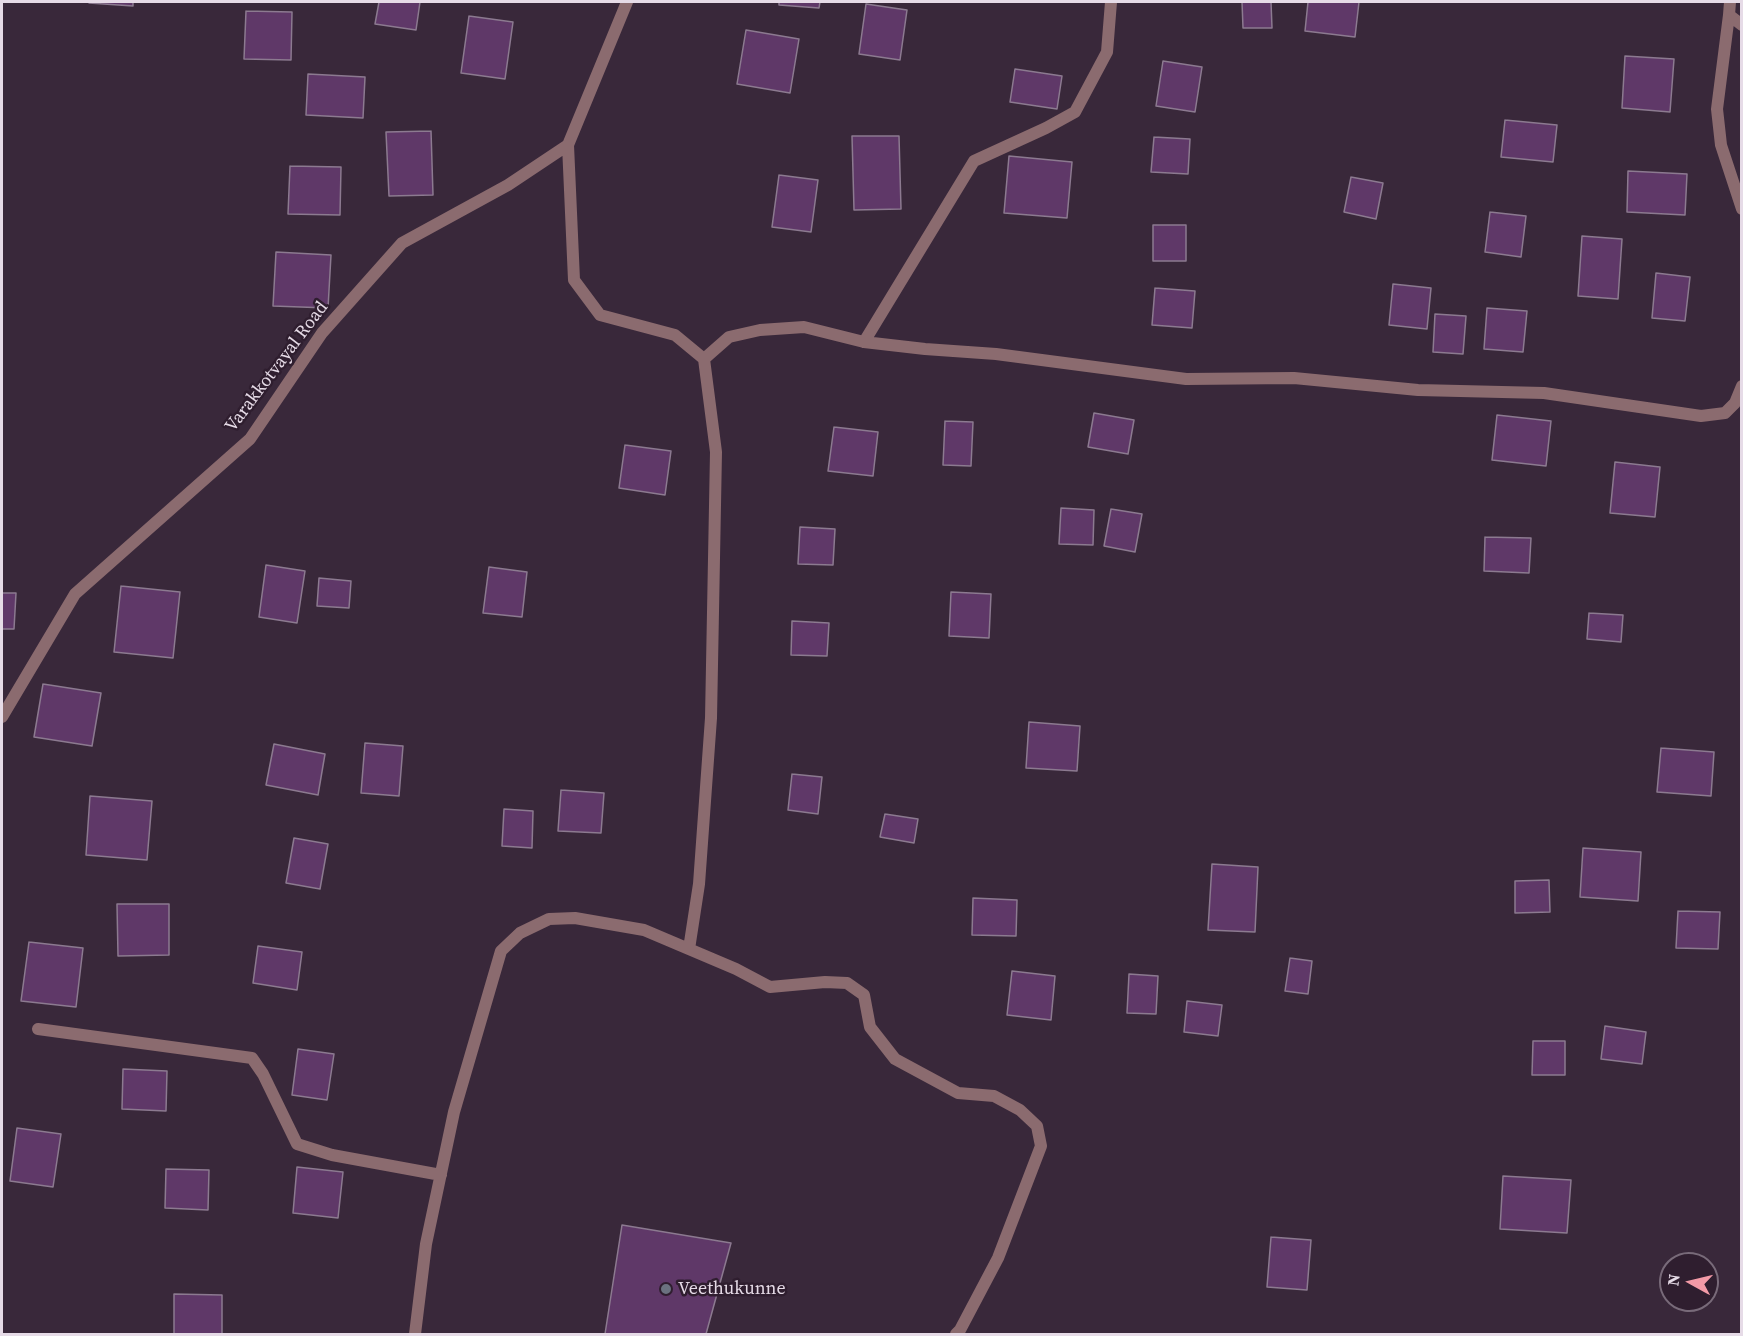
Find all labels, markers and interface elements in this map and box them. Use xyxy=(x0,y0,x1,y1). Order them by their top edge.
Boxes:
street label: Varakkotvayal Road xyxy=(221,298,333,436)
north arrow xyxy=(1659,1252,1719,1312)
text: N xyxy=(1661,1272,1685,1287)
place label: Veethukunne xyxy=(678,1278,786,1300)
marker: Veethukunne xyxy=(659,1282,673,1296)

